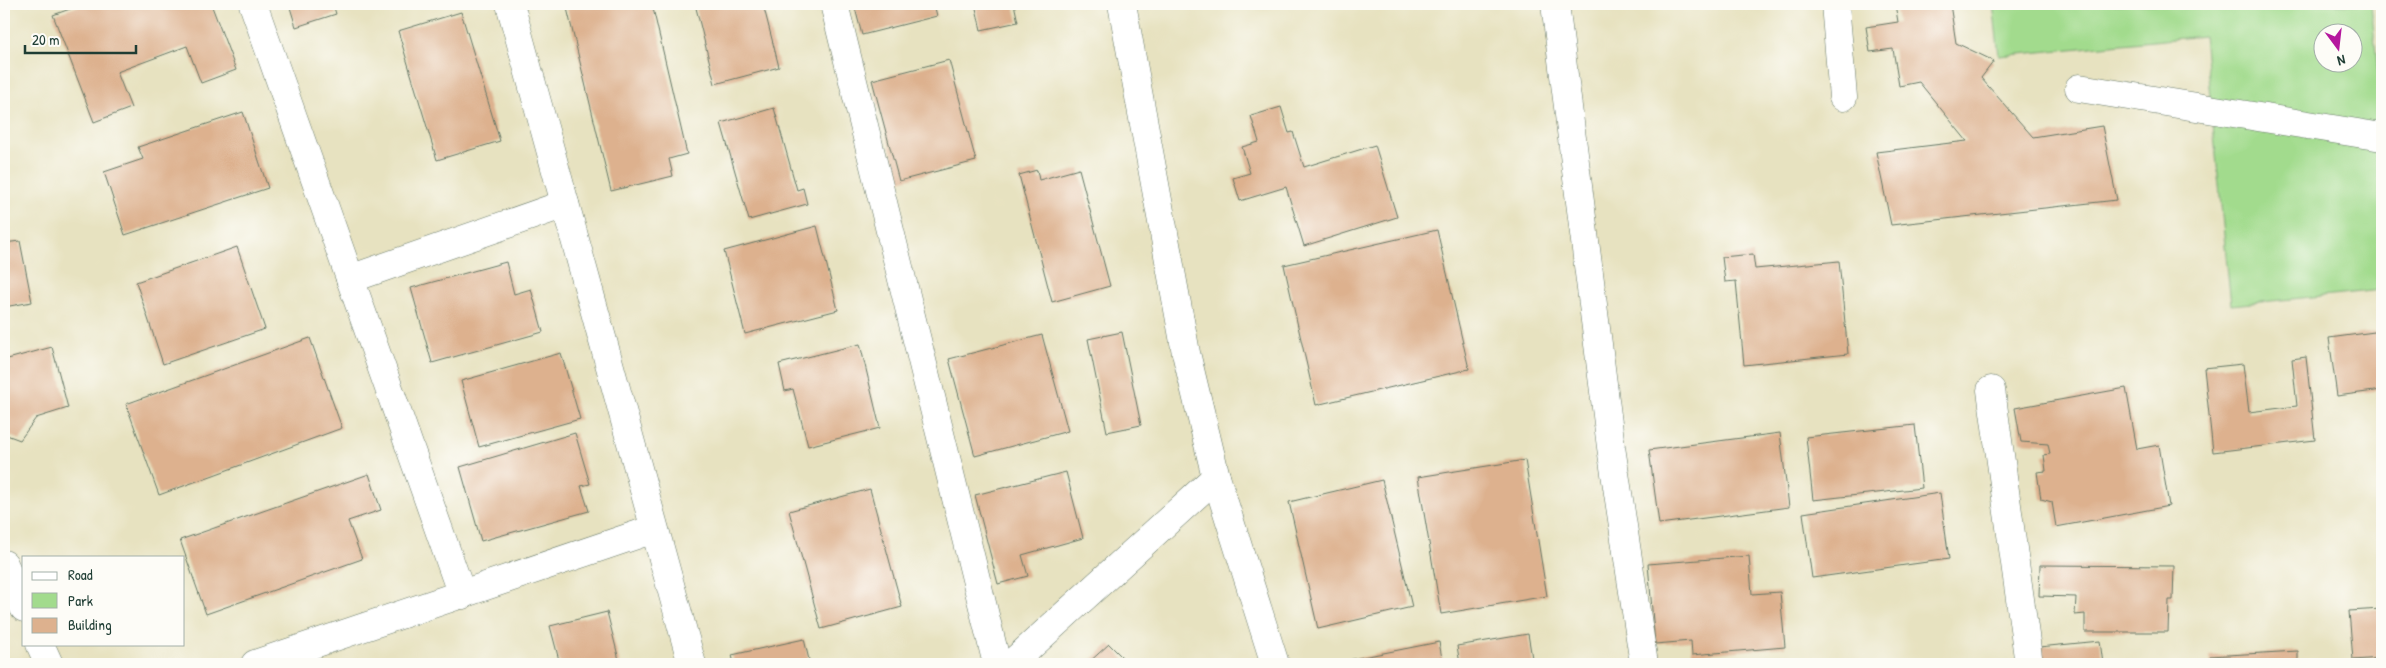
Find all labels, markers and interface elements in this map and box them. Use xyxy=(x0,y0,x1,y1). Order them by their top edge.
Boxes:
scale bar xyxy=(25,22,136,54)
north arrow xyxy=(2314,22,2364,72)
text: 20 m xyxy=(32,29,59,50)
text: N xyxy=(2335,51,2348,71)
legend xyxy=(22,556,185,646)
text: Road xyxy=(68,564,93,585)
text: Park xyxy=(68,590,93,611)
text: Building xyxy=(68,614,112,635)

